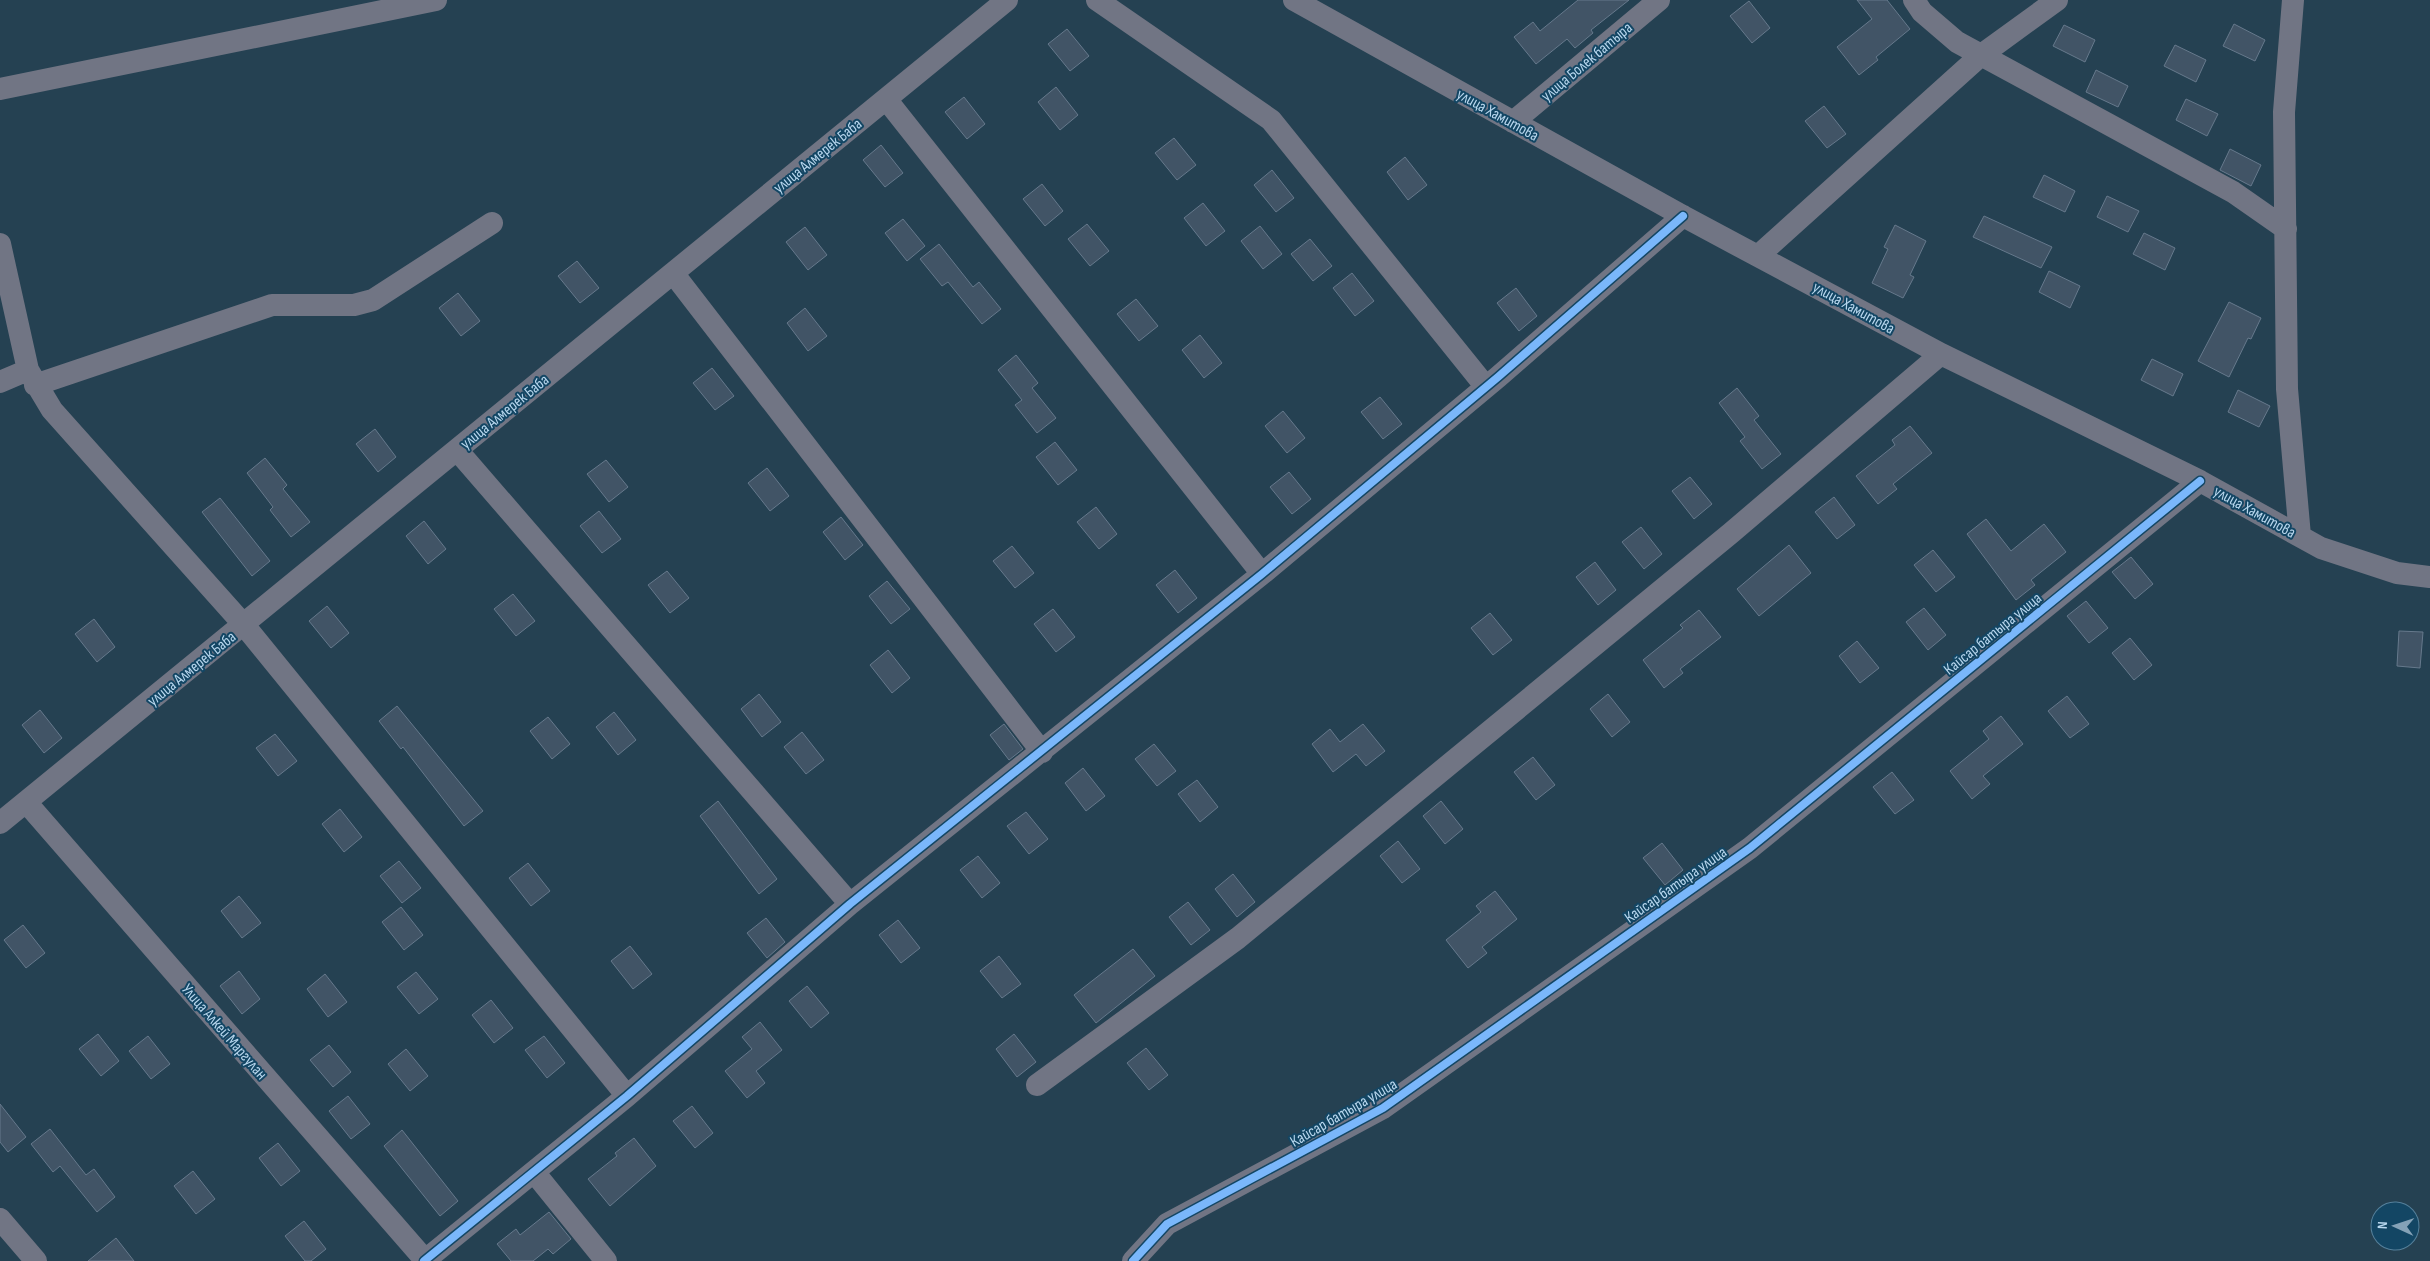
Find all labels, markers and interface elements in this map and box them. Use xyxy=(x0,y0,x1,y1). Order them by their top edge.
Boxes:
street label: улица Болек батыра xyxy=(1538,19,1636,106)
street label: улица Хамитова xyxy=(1453,85,1542,146)
street label: улица Алмерек Баба xyxy=(770,115,866,198)
street label: улица Хамитова xyxy=(1809,278,1898,339)
street label: улица Алмерек Баба xyxy=(457,371,553,454)
street label: улица Хамитова xyxy=(2210,482,2299,543)
street label: Кайсар батыра улица xyxy=(1940,589,2046,679)
street label: улица Алмерек Баба xyxy=(144,628,240,711)
street label: Кайсар батыра улица xyxy=(1621,843,1731,927)
street label: Улица Алкей Маргулан xyxy=(177,980,271,1084)
street label: Кайсар батыра улица xyxy=(1287,1075,1401,1152)
north arrow xyxy=(2370,1201,2420,1251)
text: N xyxy=(2374,1221,2391,1230)

